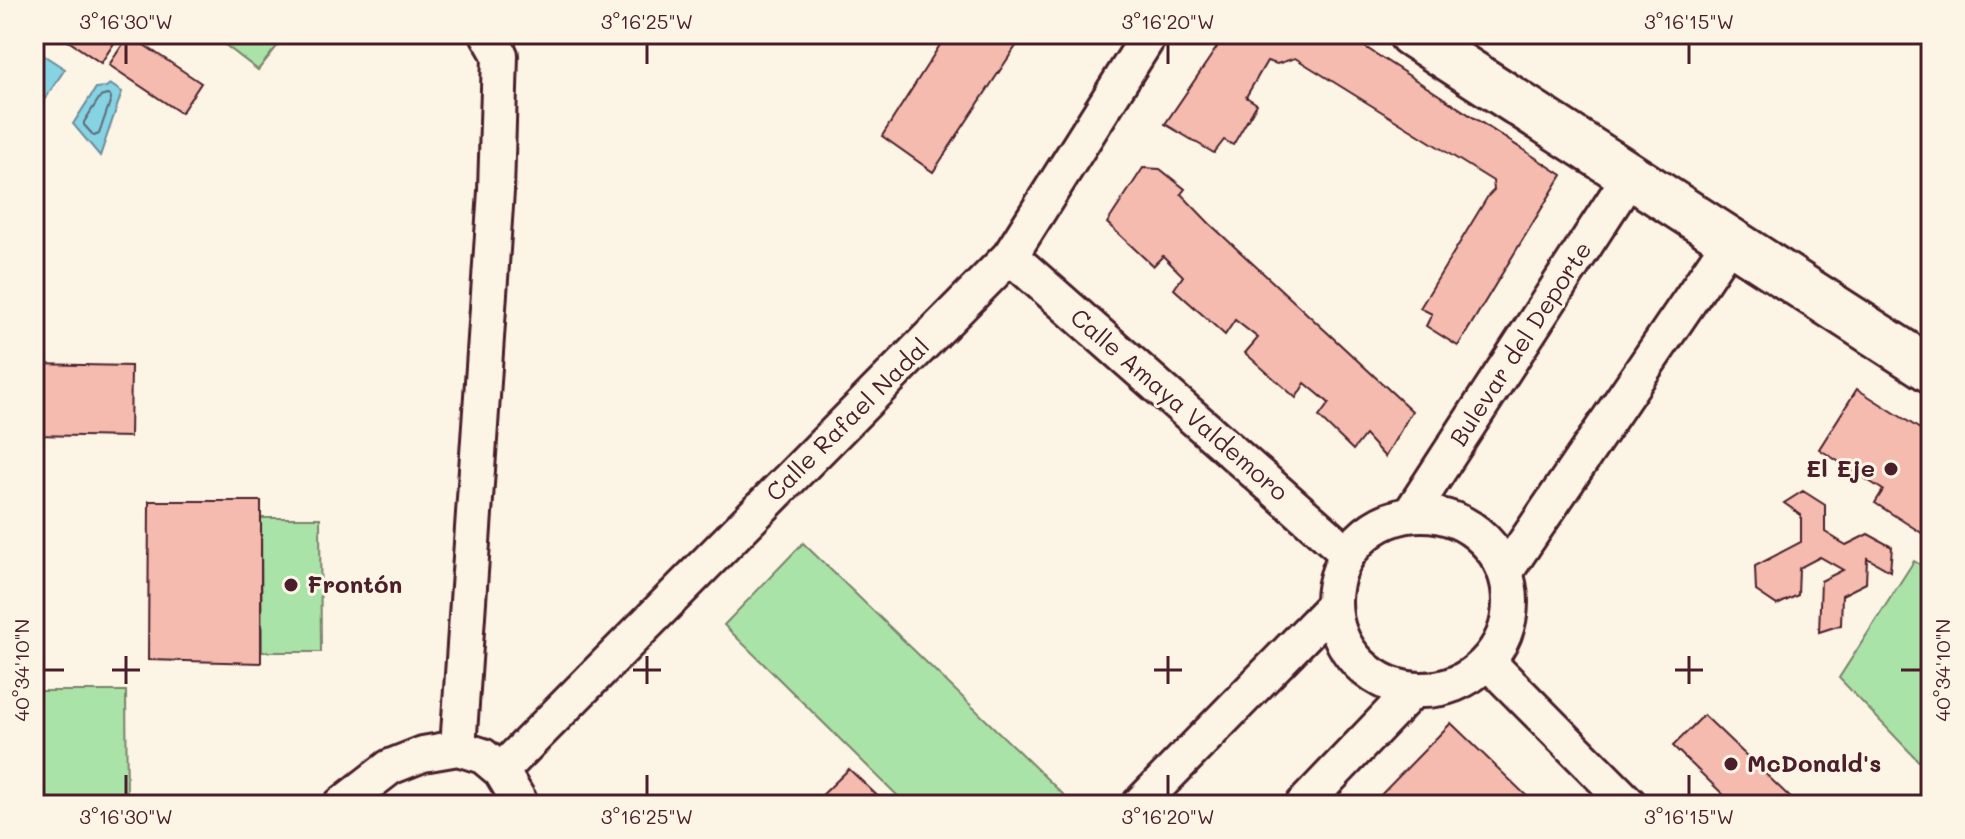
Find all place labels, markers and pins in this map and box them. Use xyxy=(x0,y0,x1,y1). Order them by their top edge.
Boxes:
place label: El Eje xyxy=(1806,452,1875,483)
marker: El Eje xyxy=(1882,460,1900,478)
place label: Frontón xyxy=(307,568,402,599)
marker: Frontón xyxy=(282,576,300,594)
place label: McDonald's xyxy=(1747,747,1881,778)
marker: McDonald's xyxy=(1722,755,1740,773)

